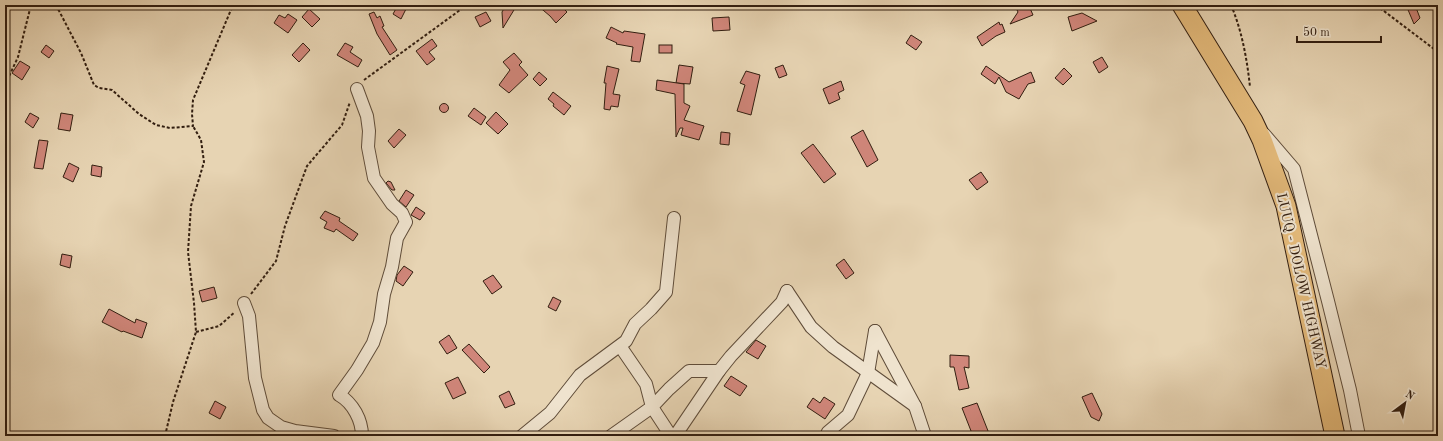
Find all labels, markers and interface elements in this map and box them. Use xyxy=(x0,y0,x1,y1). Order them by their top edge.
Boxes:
scale bar xyxy=(1297,18,1381,44)
text: 50 m xyxy=(1303,26,1330,39)
street label: LUUQ - DOLOW HIGHWAY xyxy=(1274,192,1328,370)
north arrow xyxy=(1385,383,1425,423)
text: N xyxy=(1403,389,1416,403)

